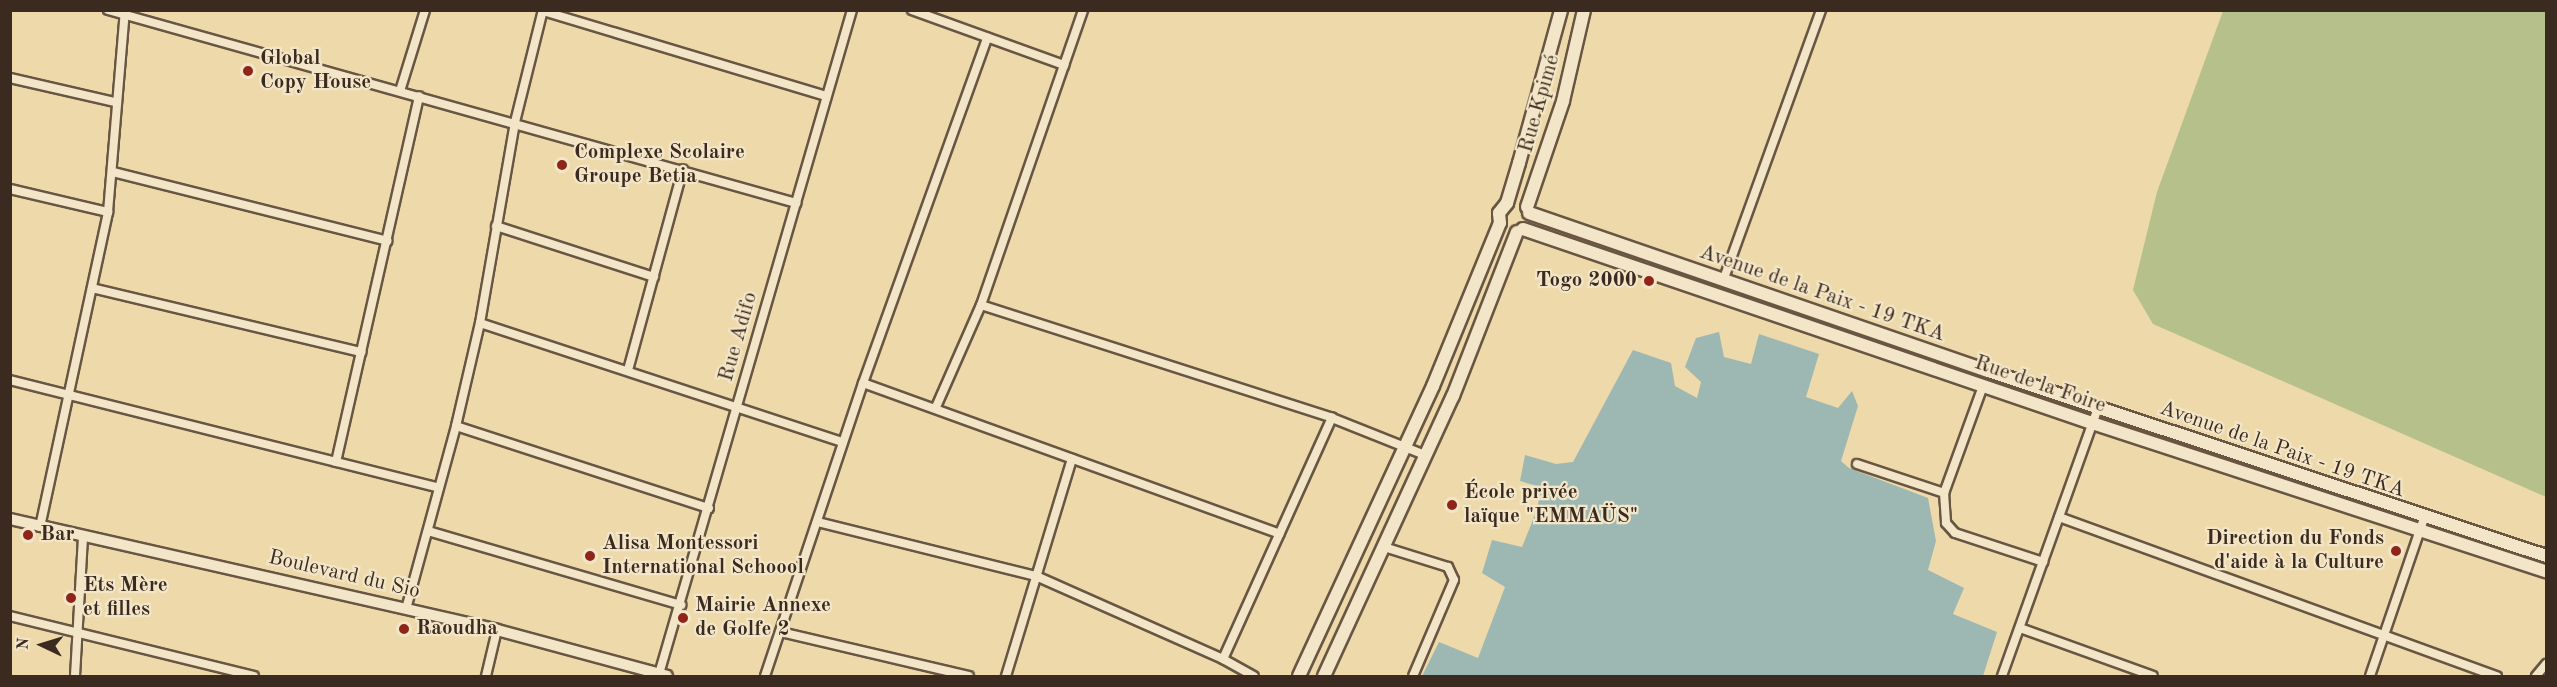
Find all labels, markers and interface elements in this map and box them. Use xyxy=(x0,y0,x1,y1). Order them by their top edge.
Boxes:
place label: Global Copy House xyxy=(260,46,371,96)
street label: Rue Kpimé xyxy=(1514,52,1566,156)
marker: Global Copy House xyxy=(241,64,255,78)
place label: Complexe Scolaire Groupe Betia xyxy=(574,140,745,190)
marker: Complexe Scolaire Groupe Betia xyxy=(555,158,569,172)
street label: Avenue de la Paix - 19 TKA xyxy=(1696,240,1948,348)
place label: Togo 2000 xyxy=(1536,268,1637,294)
marker: Togo 2000 xyxy=(1642,274,1656,288)
street label: Rue Adifo xyxy=(714,289,764,385)
street label: Rue de la Foire xyxy=(1971,351,2109,419)
street label: Avenue de la Paix - 19 TKA xyxy=(2156,396,2408,504)
place label: École privée laïque "EMMAÜS" xyxy=(1464,480,1638,530)
marker: École privée laïque "EMMAÜS" xyxy=(1445,498,1459,512)
place label: Bar xyxy=(40,522,75,548)
place label: Direction du Fonds d'aide à la Culture xyxy=(2206,526,2384,576)
marker: Bar xyxy=(21,528,35,542)
place label: Alisa Montessori International Schoool xyxy=(602,531,804,581)
marker: Direction du Fonds d'aide à la Culture xyxy=(2389,544,2403,558)
street label: Boulevard du Sio xyxy=(266,545,422,605)
marker: Alisa Montessori International Schoool xyxy=(583,549,597,563)
place label: Ets Mère et filles xyxy=(83,573,168,623)
marker: Ets Mère et filles xyxy=(64,591,78,605)
place label: Mairie Annexe de Golfe 2 xyxy=(695,593,831,643)
marker: Mairie Annexe de Golfe 2 xyxy=(676,611,690,625)
north arrow xyxy=(12,615,72,675)
place label: Raoudha xyxy=(416,616,498,642)
marker: Raoudha xyxy=(397,622,411,636)
text: N xyxy=(16,637,32,650)

